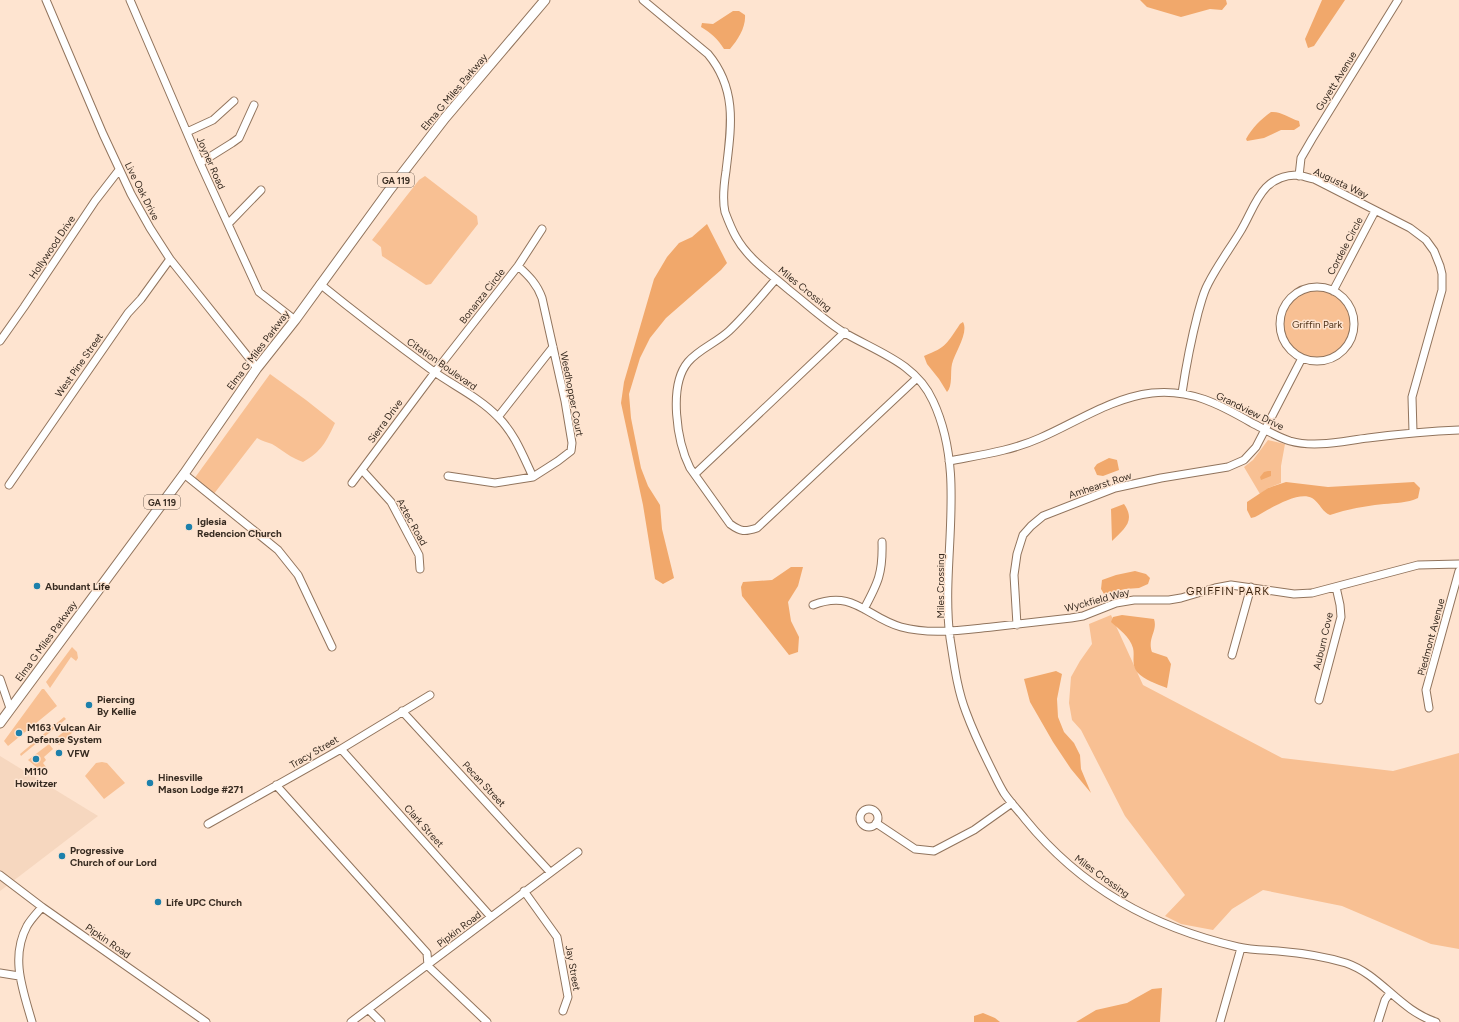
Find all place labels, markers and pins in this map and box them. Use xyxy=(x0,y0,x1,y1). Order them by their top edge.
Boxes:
place label: Iglesia Redencion Church xyxy=(197,515,282,540)
marker: Iglesia Redencion Church xyxy=(184,522,194,532)
place label: Abundant Life xyxy=(45,580,111,593)
marker: Abundant Life xyxy=(32,581,42,591)
place label: Piercing By Kellie xyxy=(97,693,137,718)
marker: Piercing By Kellie xyxy=(84,700,94,710)
place label: M163 Vulcan Air Defense System xyxy=(27,721,102,746)
marker: M163 Vulcan Air Defense System xyxy=(14,728,24,738)
place label: VFW xyxy=(67,747,90,760)
marker: VFW xyxy=(54,748,64,758)
marker: M110 Howitzer xyxy=(31,754,41,764)
place label: M110 Howitzer xyxy=(15,765,57,790)
place label: Hinesville Mason Lodge #271 xyxy=(158,771,243,796)
marker: Hinesville Mason Lodge #271 xyxy=(145,778,155,788)
place label: Progressive Church of our Lord xyxy=(70,844,157,869)
marker: Progressive Church of our Lord xyxy=(57,851,67,861)
place label: Life UPC Church xyxy=(166,896,242,909)
marker: Life UPC Church xyxy=(153,897,163,907)

